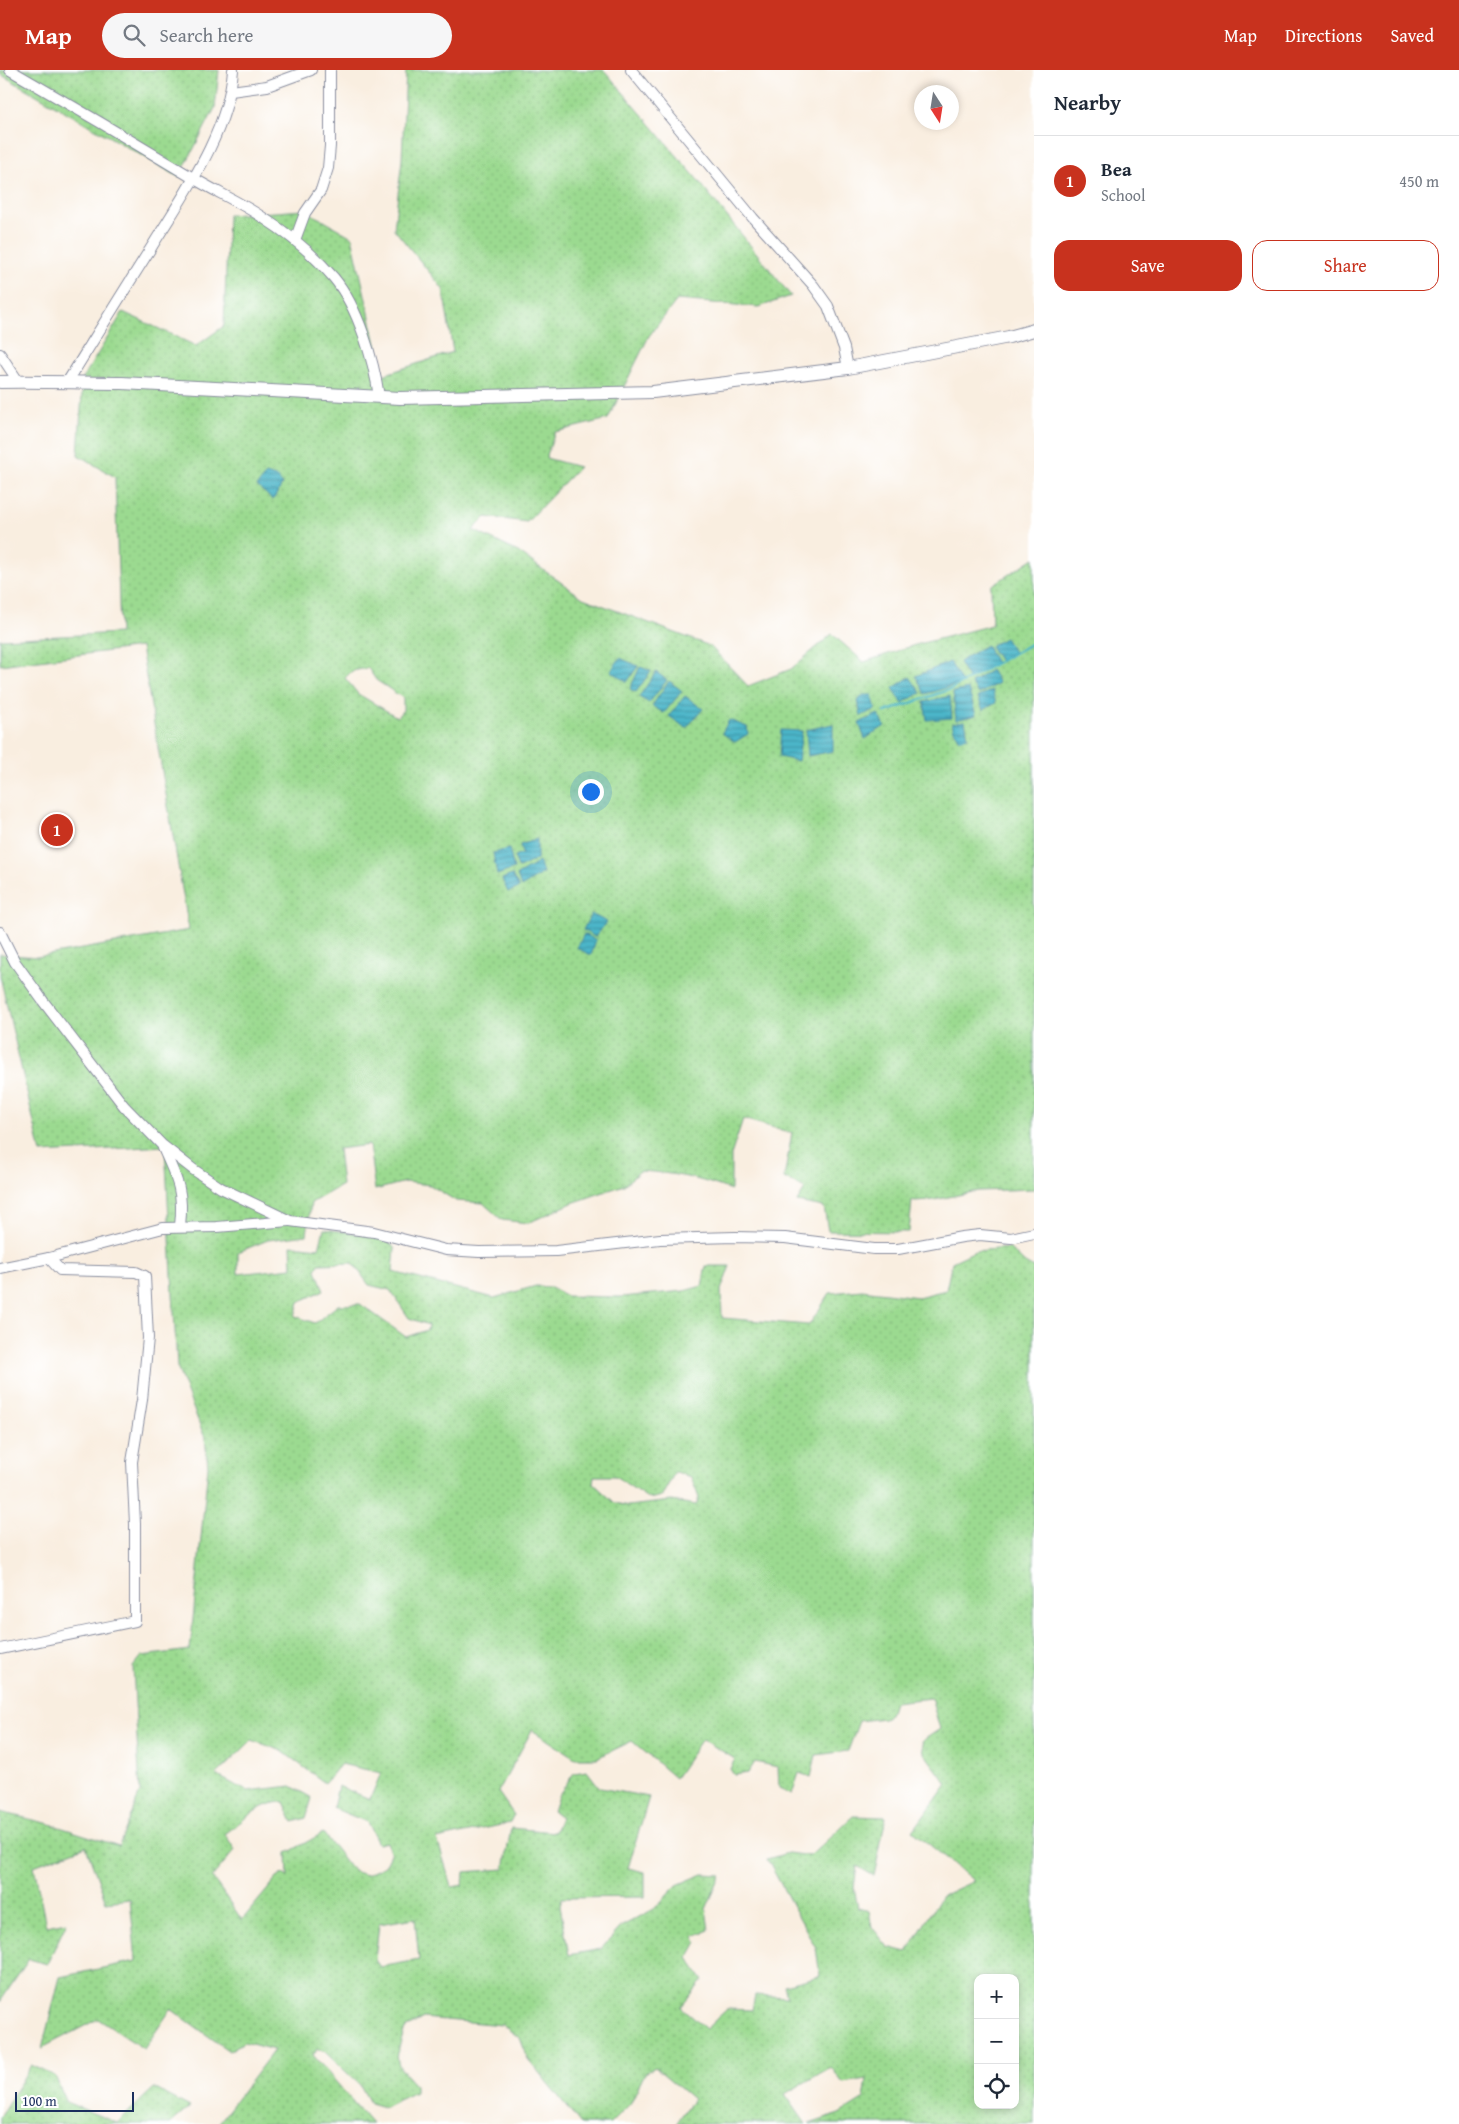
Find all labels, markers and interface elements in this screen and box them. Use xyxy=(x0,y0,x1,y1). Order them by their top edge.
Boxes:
search box xyxy=(102,13,452,58)
text: Map xyxy=(25,18,72,53)
icon: search xyxy=(120,21,148,49)
text: Search here xyxy=(160,21,253,49)
text: Map xyxy=(1224,22,1257,49)
text: Directions xyxy=(1285,22,1362,49)
text: Saved xyxy=(1390,22,1434,49)
north arrow xyxy=(914,85,959,130)
text: Nearby xyxy=(1054,87,1121,118)
text: Bea xyxy=(1101,155,1132,183)
text: 1 xyxy=(1066,169,1074,193)
text: 450 m xyxy=(1399,169,1439,193)
text: School xyxy=(1101,183,1145,207)
button: Save xyxy=(1054,240,1242,291)
button: Share xyxy=(1252,240,1439,291)
your location xyxy=(578,779,604,805)
pin: 1 xyxy=(41,811,73,849)
map controls xyxy=(974,1974,1019,2109)
button: + xyxy=(974,1974,1019,2019)
button: − xyxy=(974,2019,1019,2064)
button: locate xyxy=(974,2064,1019,2109)
scale bar xyxy=(15,2089,134,2112)
text: 100 m xyxy=(22,2091,57,2111)

